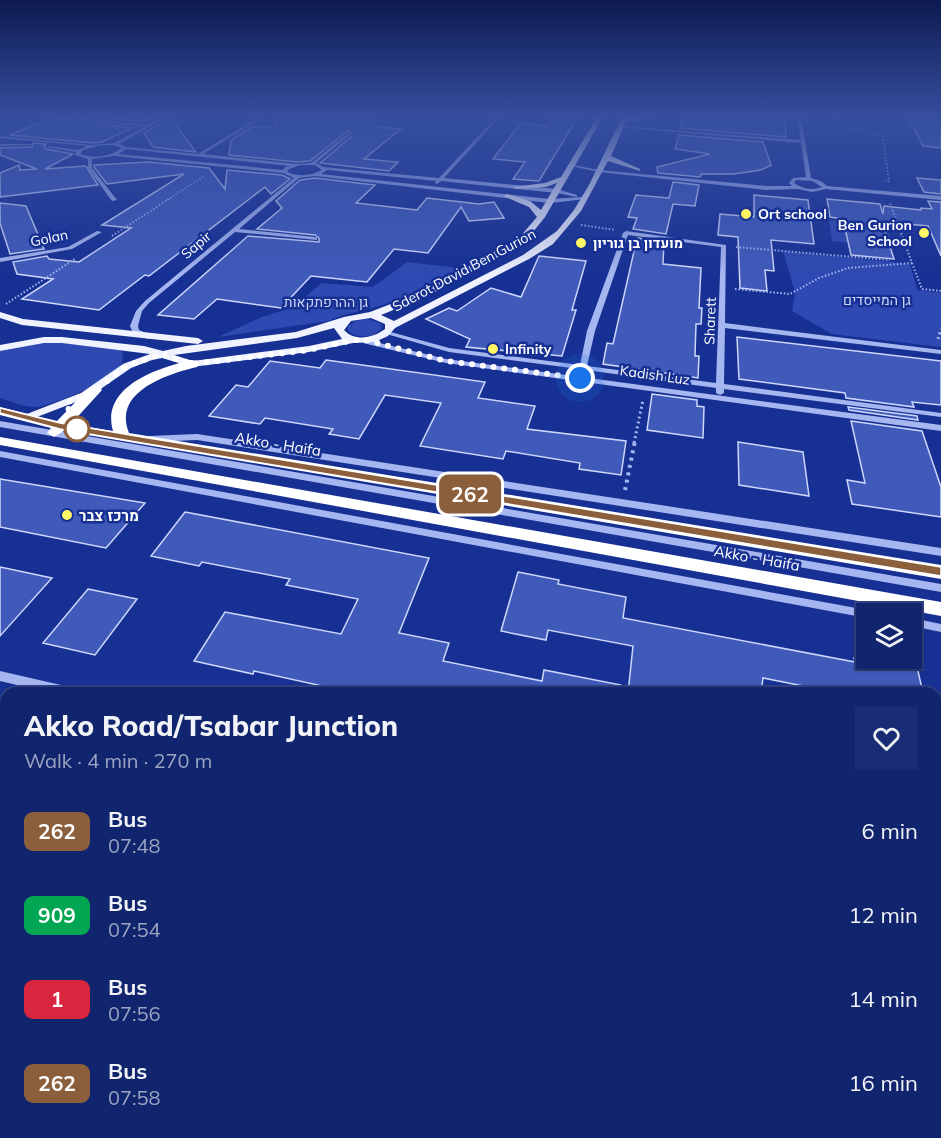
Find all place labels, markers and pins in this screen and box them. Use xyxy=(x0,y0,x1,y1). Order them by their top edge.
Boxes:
place label: Ort school xyxy=(758,205,827,223)
marker: Ort school xyxy=(739,207,753,221)
place label: Ben Gurion School xyxy=(838,216,912,250)
marker: Ben Gurion School xyxy=(917,226,931,240)
place label: מועדון בן גוריון xyxy=(593,234,683,252)
marker: מועדון בן גוריון xyxy=(574,236,588,250)
place label: Infinity xyxy=(505,340,552,358)
marker: Infinity xyxy=(486,342,500,356)
unlabelled marker xyxy=(64,416,90,442)
place label: מרכז צבר xyxy=(79,506,139,525)
marker: מרכז צבר xyxy=(60,508,74,522)

